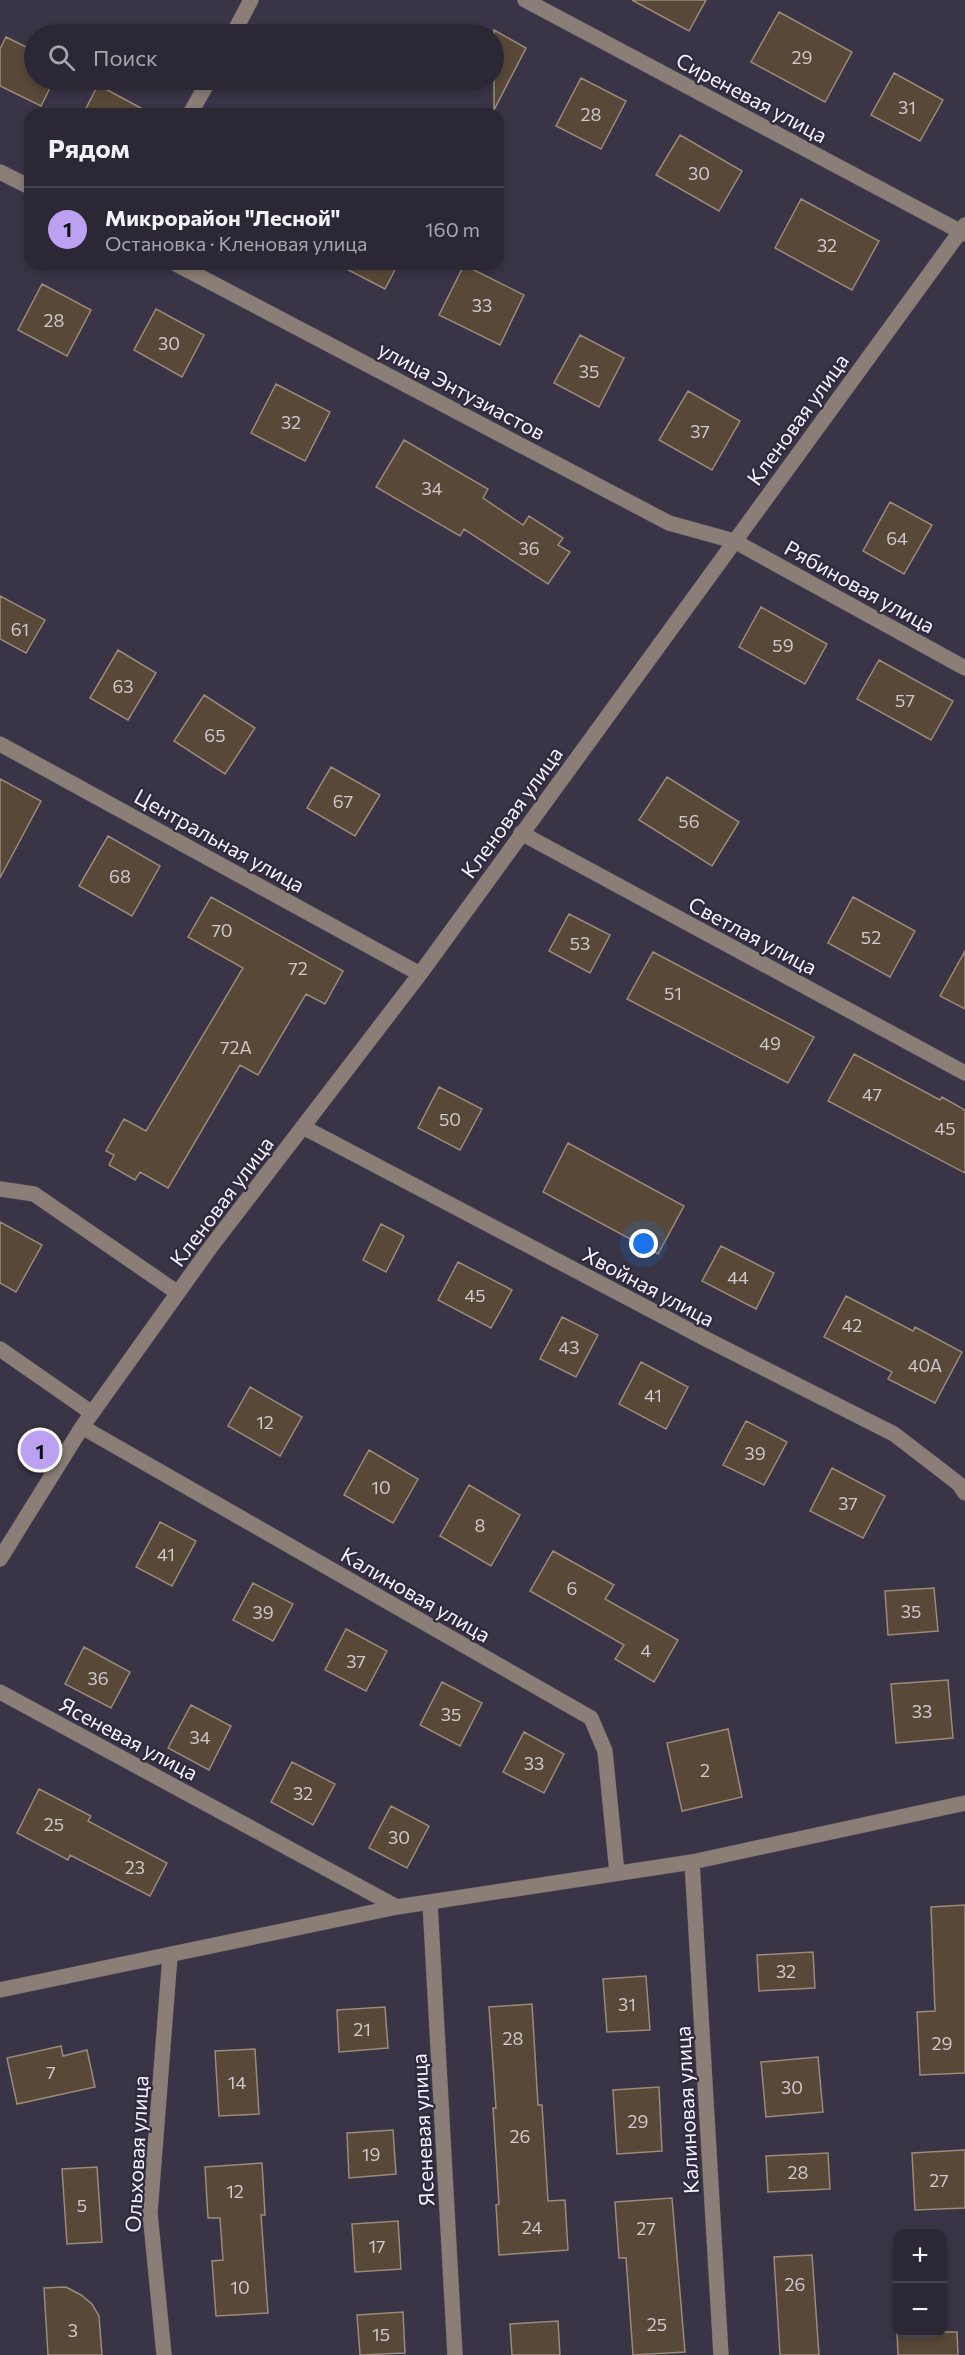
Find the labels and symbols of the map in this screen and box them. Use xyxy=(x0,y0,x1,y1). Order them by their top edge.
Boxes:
house number: 29 xyxy=(792,46,812,68)
street label: Сиреневая улица xyxy=(672,47,832,147)
house number: 31 xyxy=(898,96,916,118)
house number: 28 xyxy=(581,103,602,125)
house number: 30 xyxy=(688,162,710,184)
house number: 32 xyxy=(817,234,837,256)
house number: 33 xyxy=(472,294,492,316)
house number: 28 xyxy=(44,309,65,331)
house number: 30 xyxy=(158,332,180,354)
street label: улица Энтузиастов xyxy=(374,335,550,445)
street label: Кленовая улица xyxy=(741,348,853,490)
house number: 35 xyxy=(579,360,599,382)
house number: 32 xyxy=(281,411,301,433)
house number: 37 xyxy=(690,420,710,442)
house number: 34 xyxy=(421,477,443,499)
house number: 64 xyxy=(886,527,908,549)
street label: Рябиновая улица xyxy=(780,534,940,638)
house number: 36 xyxy=(518,537,540,559)
house number: 61 xyxy=(11,618,29,640)
house number: 59 xyxy=(772,634,794,656)
house number: 63 xyxy=(112,675,134,697)
house number: 57 xyxy=(895,689,915,711)
house number: 65 xyxy=(204,724,226,746)
street label: Кленовая улица xyxy=(455,741,567,883)
street label: Центральная улица xyxy=(131,783,309,897)
house number: 67 xyxy=(333,790,353,812)
house number: 56 xyxy=(678,810,700,832)
house number: 68 xyxy=(109,865,131,887)
street label: Светлая улица xyxy=(685,891,821,979)
house number: 70 xyxy=(211,919,233,941)
house number: 52 xyxy=(861,926,881,948)
house number: 53 xyxy=(570,932,590,954)
house number: 72 xyxy=(288,957,308,979)
house number: 51 xyxy=(664,982,682,1004)
house number: 49 xyxy=(759,1032,781,1054)
house number: 72А xyxy=(220,1036,252,1058)
house number: 47 xyxy=(862,1083,882,1105)
house number: 50 xyxy=(439,1108,461,1130)
house number: 45 xyxy=(934,1117,956,1139)
street label: Кленовая улица xyxy=(164,1131,278,1271)
your location xyxy=(629,1229,658,1258)
street label: Хвойная улица xyxy=(579,1241,719,1331)
house number: 44 xyxy=(727,1266,749,1288)
house number: 45 xyxy=(464,1284,486,1306)
house number: 42 xyxy=(842,1314,862,1336)
house number: 43 xyxy=(558,1336,580,1358)
house number: 40А xyxy=(908,1354,942,1376)
house number: 41 xyxy=(644,1384,662,1406)
house number: 12 xyxy=(256,1411,274,1433)
pin: 1 xyxy=(20,1428,60,1472)
house number: 39 xyxy=(744,1442,766,1464)
house number: 10 xyxy=(371,1476,391,1498)
house number: 37 xyxy=(838,1492,858,1514)
house number: 8 xyxy=(475,1514,486,1536)
street label: Калиновая улица xyxy=(337,1541,495,1647)
house number: 41 xyxy=(157,1543,175,1565)
house number: 6 xyxy=(567,1577,577,1599)
house number: 35 xyxy=(901,1600,921,1622)
house number: 39 xyxy=(252,1601,274,1623)
house number: 4 xyxy=(641,1639,652,1661)
house number: 37 xyxy=(346,1650,366,1672)
house number: 36 xyxy=(87,1667,109,1689)
street label: Ясеневая улица xyxy=(56,1691,202,1785)
house number: 33 xyxy=(912,1700,932,1722)
house number: 35 xyxy=(441,1703,461,1725)
house number: 34 xyxy=(189,1726,211,1748)
house number: 33 xyxy=(524,1752,544,1774)
house number: 2 xyxy=(700,1759,710,1781)
house number: 32 xyxy=(293,1782,313,1804)
house number: 25 xyxy=(44,1813,64,1835)
house number: 30 xyxy=(388,1826,410,1848)
house number: 23 xyxy=(125,1856,145,1878)
house number: 32 xyxy=(776,1960,796,1982)
house number: 31 xyxy=(618,1993,636,2015)
house number: 21 xyxy=(353,2018,371,2040)
street label: Калиновая улица xyxy=(669,2025,703,2195)
house number: 28 xyxy=(503,2027,524,2049)
house number: 29 xyxy=(932,2032,952,2054)
street label: Ясеневая улица xyxy=(406,2053,438,2207)
house number: 7 xyxy=(46,2061,56,2083)
house number: 14 xyxy=(228,2071,246,2093)
street label: Ольховая улица xyxy=(119,2075,153,2233)
house number: 30 xyxy=(781,2076,803,2098)
house number: 29 xyxy=(628,2110,648,2132)
house number: 26 xyxy=(510,2125,530,2147)
house number: 19 xyxy=(362,2143,380,2165)
house number: 28 xyxy=(788,2161,809,2183)
house number: 27 xyxy=(929,2169,949,2191)
house number: 12 xyxy=(226,2180,244,2202)
house number: 5 xyxy=(77,2194,87,2216)
house number: 24 xyxy=(522,2216,542,2238)
house number: 27 xyxy=(636,2217,656,2239)
house number: 17 xyxy=(368,2235,386,2257)
house number: 26 xyxy=(785,2273,805,2295)
house number: 10 xyxy=(230,2276,250,2298)
house number: 25 xyxy=(647,2313,667,2335)
house number: 3 xyxy=(68,2319,78,2341)
house number: 15 xyxy=(372,2323,390,2345)

